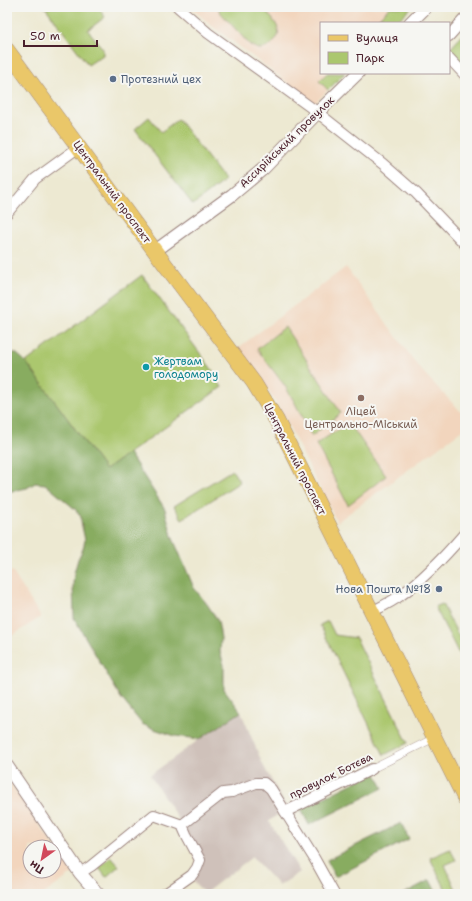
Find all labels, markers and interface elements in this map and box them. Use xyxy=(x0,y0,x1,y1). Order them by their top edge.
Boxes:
scale bar xyxy=(24,22,97,48)
legend xyxy=(320,22,450,74)
text: 50 m xyxy=(30,28,60,44)
text: Вулиця xyxy=(356,30,398,46)
text: Парк xyxy=(356,50,385,66)
place label: Протезний цех xyxy=(121,72,201,87)
marker: Протезний цех xyxy=(108,74,118,84)
street label: Ассирійський провулок xyxy=(236,93,338,191)
street label: Центральний проспект xyxy=(70,138,155,247)
place label: Жертвам голодомору xyxy=(154,354,218,382)
marker: Жертвам голодомору xyxy=(141,362,151,372)
marker: Ліцей Центрально-Міський xyxy=(356,393,366,403)
street label: Центральний проспект xyxy=(260,400,330,518)
place label: Ліцей Центрально-Міський xyxy=(304,404,418,432)
place label: Нова Пошта №18 xyxy=(336,582,431,597)
marker: Нова Пошта №18 xyxy=(434,584,444,594)
street label: провулок Ботєва xyxy=(287,749,375,803)
north arrow xyxy=(22,839,62,879)
text: Пн xyxy=(27,857,47,877)

